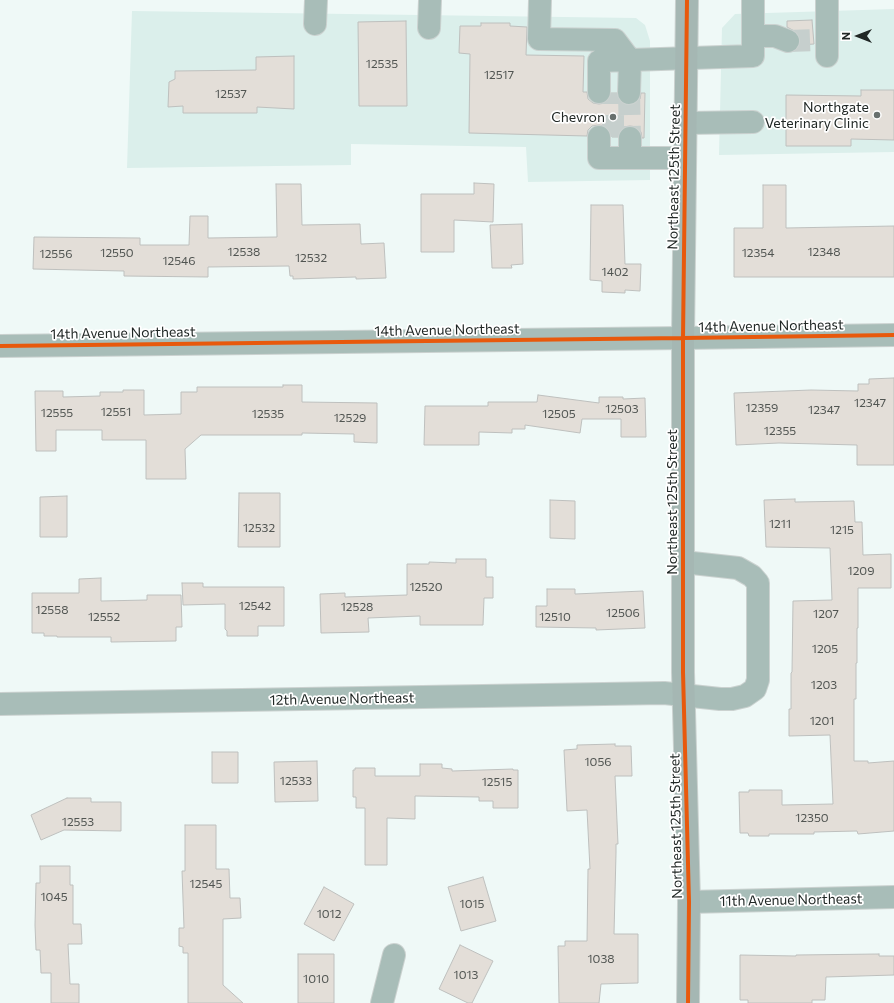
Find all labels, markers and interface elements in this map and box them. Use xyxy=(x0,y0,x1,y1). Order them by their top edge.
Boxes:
north arrow xyxy=(838,16,878,56)
text: N xyxy=(839,32,852,40)
house number: 12535 xyxy=(366,57,398,71)
house number: 12517 xyxy=(484,68,514,82)
house number: 12537 xyxy=(215,87,247,101)
place label: Northgate Veterinary Clinic xyxy=(765,99,869,132)
street label: Northeast 125th Street xyxy=(664,104,684,250)
place label: Chevron xyxy=(551,109,605,125)
marker: Northgate Veterinary Clinic xyxy=(872,110,882,120)
marker: Chevron xyxy=(608,112,618,122)
house number: 12538 xyxy=(228,245,260,259)
house number: 12348 xyxy=(807,245,841,259)
house number: 12550 xyxy=(100,246,134,260)
house number: 12354 xyxy=(742,246,774,260)
house number: 12556 xyxy=(40,247,72,261)
house number: 12532 xyxy=(295,251,327,265)
house number: 12546 xyxy=(162,254,196,268)
house number: 1402 xyxy=(602,265,628,279)
street label: 14th Avenue Northeast xyxy=(698,316,844,336)
street label: 14th Avenue Northeast xyxy=(374,320,520,340)
street label: 14th Avenue Northeast xyxy=(50,323,196,343)
house number: 12347 xyxy=(854,396,886,410)
house number: 12359 xyxy=(746,401,778,415)
house number: 12503 xyxy=(605,402,639,416)
house number: 12347 xyxy=(808,403,840,417)
house number: 12551 xyxy=(101,405,131,419)
house number: 12555 xyxy=(41,406,73,420)
house number: 12535 xyxy=(252,407,284,421)
house number: 12505 xyxy=(542,407,576,421)
house number: 12529 xyxy=(334,411,366,425)
house number: 12355 xyxy=(764,424,796,438)
street label: Northeast 125th Street xyxy=(664,429,680,575)
house number: 1211 xyxy=(769,517,791,531)
house number: 12532 xyxy=(243,521,275,535)
house number: 1215 xyxy=(830,523,854,537)
house number: 1209 xyxy=(848,564,874,578)
house number: 12520 xyxy=(409,580,443,594)
house number: 12542 xyxy=(239,599,271,613)
house number: 12528 xyxy=(341,600,373,614)
house number: 12558 xyxy=(36,603,68,617)
house number: 12506 xyxy=(606,606,640,620)
house number: 1207 xyxy=(813,607,839,621)
house number: 12552 xyxy=(88,610,120,624)
house number: 12510 xyxy=(539,610,571,624)
house number: 1205 xyxy=(812,642,838,656)
house number: 1203 xyxy=(811,678,837,692)
street label: 12th Avenue Northeast xyxy=(270,689,414,709)
house number: 1201 xyxy=(810,714,834,728)
street label: Northeast 125th Street xyxy=(666,753,686,899)
house number: 1056 xyxy=(584,755,612,769)
house number: 12533 xyxy=(280,774,312,788)
house number: 12515 xyxy=(482,775,512,789)
house number: 12350 xyxy=(795,811,829,825)
house number: 12553 xyxy=(62,815,94,829)
house number: 12545 xyxy=(190,877,222,891)
house number: 1045 xyxy=(40,890,68,904)
street label: 11th Avenue Northeast xyxy=(719,890,863,910)
house number: 1015 xyxy=(460,897,484,911)
house number: 1012 xyxy=(317,907,341,921)
house number: 1038 xyxy=(587,952,615,966)
house number: 1013 xyxy=(454,968,478,982)
house number: 1010 xyxy=(303,972,329,986)

